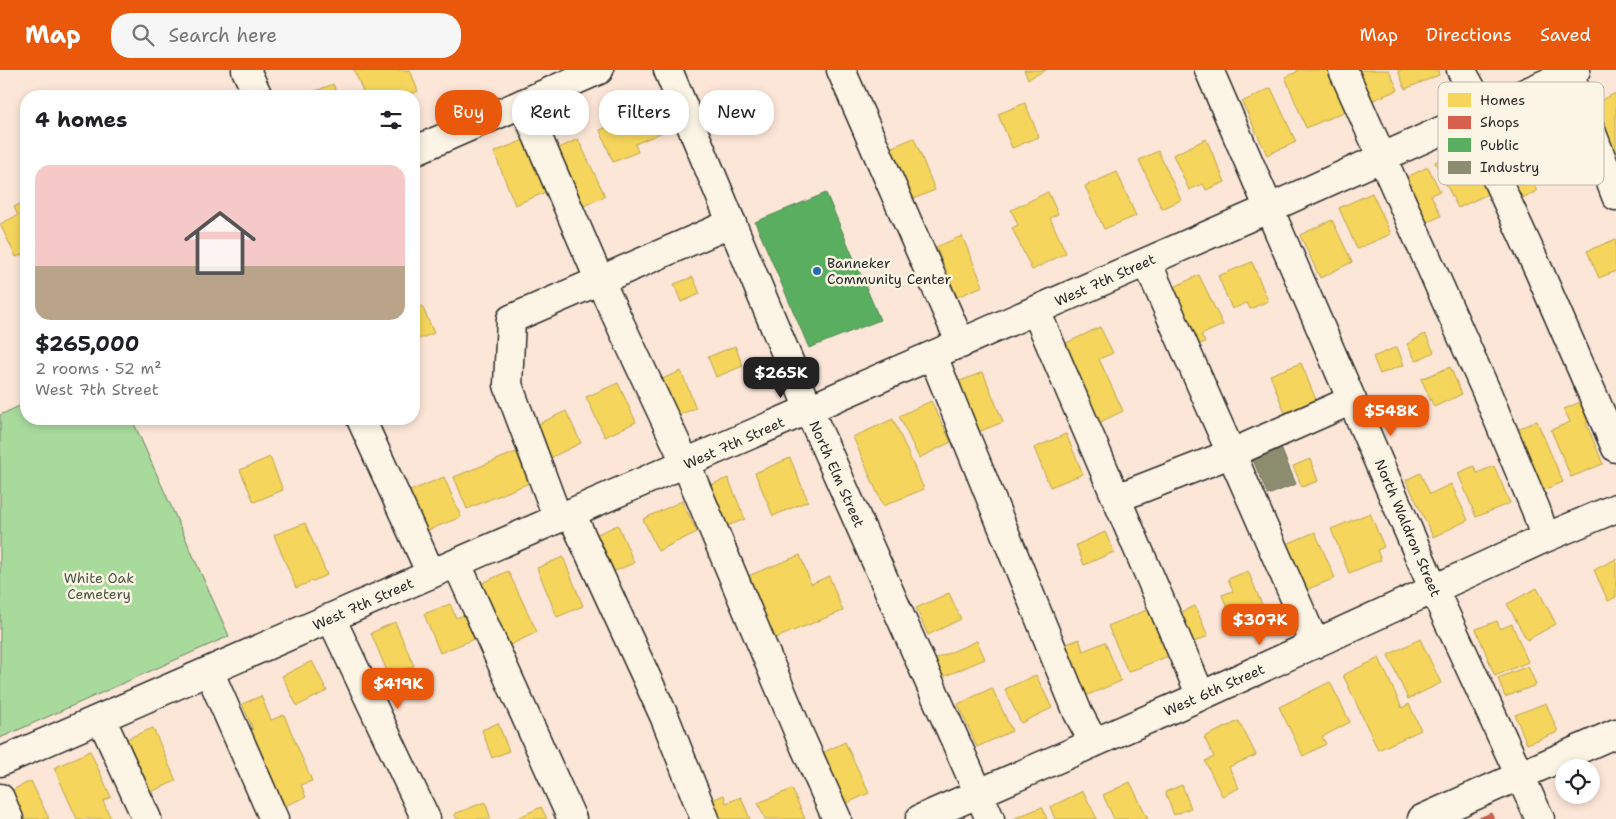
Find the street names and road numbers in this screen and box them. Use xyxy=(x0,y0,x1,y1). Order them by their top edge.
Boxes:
street label: West 7th Street xyxy=(1052,250,1158,310)
street label: West 7th Street xyxy=(681,413,787,473)
street label: North Elm Street xyxy=(805,418,869,530)
street label: North Waldron Street xyxy=(1371,457,1445,599)
street label: West 7th Street xyxy=(310,574,416,634)
street label: West 6th Street xyxy=(1161,660,1267,720)

